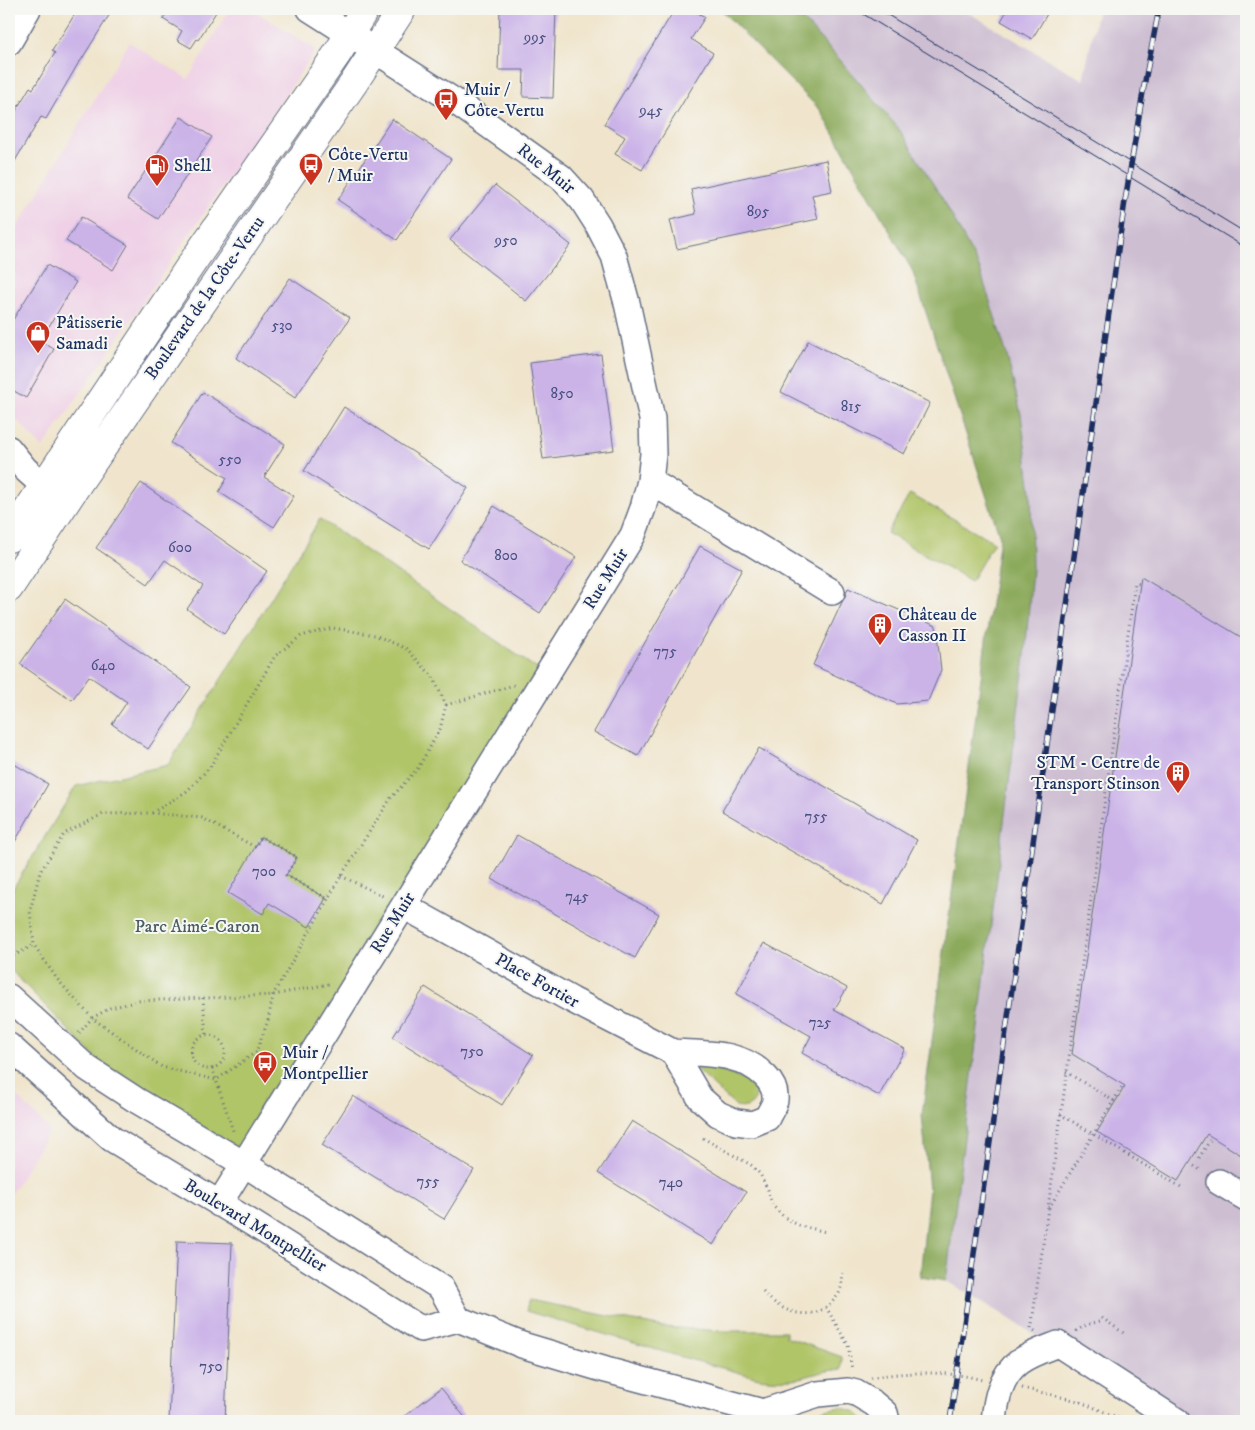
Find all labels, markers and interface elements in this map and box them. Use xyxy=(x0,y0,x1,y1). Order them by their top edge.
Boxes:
house number: 995 xyxy=(523,28,547,47)
place label: Muir / Côte-Vertu xyxy=(464,79,545,122)
bus stop icon: Muir / Côte-Vertu xyxy=(433,87,459,121)
house number: 945 xyxy=(638,101,663,120)
street label: Rue Muir xyxy=(513,139,580,199)
place label: Côte-Vertu / Muir xyxy=(328,144,409,187)
bus stop icon: Côte-Vertu / Muir xyxy=(298,152,324,186)
fuel station icon: Shell xyxy=(144,153,170,187)
place label: Shell xyxy=(174,155,212,177)
house number: 895 xyxy=(747,202,770,221)
street label: Boulevard de la Côte-Vertu xyxy=(140,212,270,384)
house number: 950 xyxy=(493,231,518,250)
place label: Pâtisserie Samadi xyxy=(56,312,123,355)
house number: 530 xyxy=(271,316,293,335)
shop icon: Pâtisserie Samadi xyxy=(25,320,51,354)
house number: 850 xyxy=(550,384,574,403)
house number: 815 xyxy=(841,397,862,416)
house number: 550 xyxy=(219,450,241,469)
house number: 600 xyxy=(168,538,192,557)
street label: Rue Muir xyxy=(579,544,634,614)
house number: 800 xyxy=(494,546,518,565)
place label: Château de Casson II xyxy=(898,604,977,647)
building icon: Château de Casson II xyxy=(867,612,893,646)
house number: 775 xyxy=(653,642,677,661)
house number: 640 xyxy=(91,656,115,675)
place label: STM - Centre de Transport Stinson xyxy=(1031,752,1161,795)
building icon: STM - Centre de Transport Stinson xyxy=(1165,760,1191,794)
house number: 755 xyxy=(805,807,828,826)
house number: 700 xyxy=(252,862,276,881)
house number: 745 xyxy=(565,887,589,906)
street label: Rue Muir xyxy=(366,888,421,958)
park label: Parc Aimé-Caron xyxy=(134,916,260,938)
street label: Place Fortier xyxy=(491,949,583,1013)
house number: 725 xyxy=(809,1013,832,1032)
place label: Muir / Montpellier xyxy=(282,1042,368,1085)
house number: 750 xyxy=(460,1042,484,1061)
bus stop icon: Muir / Montpellier xyxy=(252,1050,278,1084)
house number: 755 xyxy=(417,1172,440,1191)
house number: 740 xyxy=(659,1173,683,1192)
street label: Boulevard Montpellier xyxy=(180,1175,331,1278)
house number: 750 xyxy=(199,1357,223,1376)

